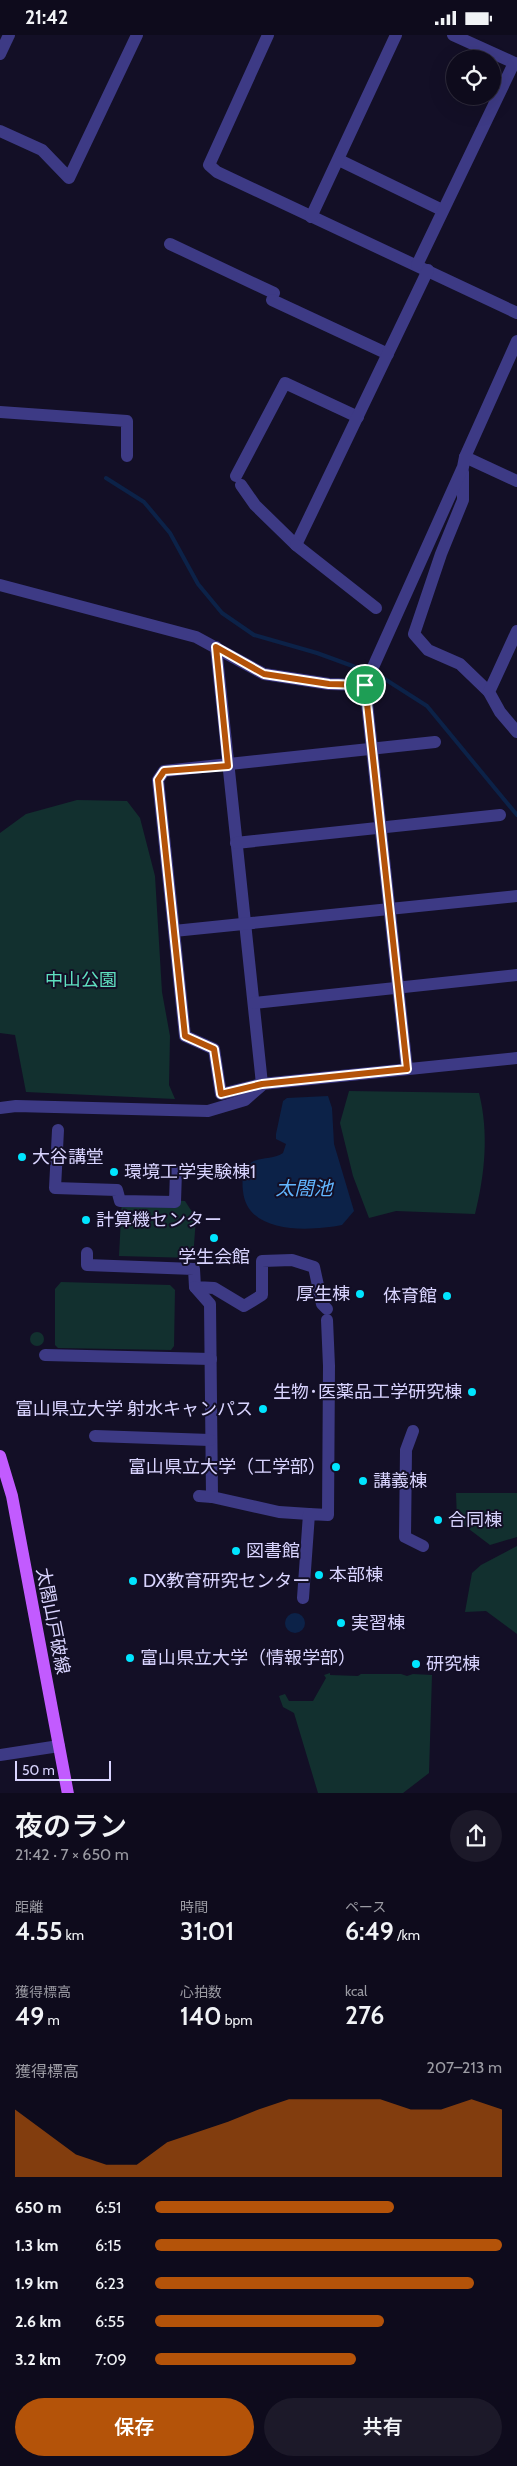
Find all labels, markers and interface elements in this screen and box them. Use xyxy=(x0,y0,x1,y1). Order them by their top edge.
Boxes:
text: 21:42 xyxy=(25,6,68,29)
map controls xyxy=(446,50,501,105)
button: locate xyxy=(446,50,501,105)
pin xyxy=(344,664,386,706)
icon: arrive xyxy=(351,671,379,699)
park label: 中山公園 xyxy=(45,969,117,991)
place label: 大谷講堂 xyxy=(32,1146,104,1168)
marker: 大谷講堂 xyxy=(16,1151,28,1163)
place label: 環境工学実験棟1 xyxy=(124,1161,256,1183)
marker: 環境工学実験棟1 xyxy=(108,1166,120,1178)
water label: 太閤池 xyxy=(275,1177,334,1200)
place label: 計算機センター xyxy=(96,1209,222,1231)
marker: 計算機センター xyxy=(80,1214,92,1226)
marker: 学生会館 xyxy=(208,1232,220,1244)
place label: 学生会館 xyxy=(178,1246,250,1268)
place label: 厚生棟 xyxy=(296,1283,350,1305)
place label: 体育館 xyxy=(383,1285,437,1307)
marker: 厚生棟 xyxy=(354,1288,366,1300)
marker: 体育館 xyxy=(441,1290,453,1302)
place label: 生物･医薬品工学研究棟 xyxy=(273,1381,462,1403)
marker: 生物･医薬品工学研究棟 xyxy=(466,1386,478,1398)
place label: 富山県立大学 射水キャンパス xyxy=(15,1398,253,1420)
marker: 富山県立大学 射水キャンパス xyxy=(257,1403,269,1415)
place label: 富山県立大学（工学部） xyxy=(128,1456,326,1478)
marker: 富山県立大学（工学部） xyxy=(330,1461,342,1473)
place label: 講義棟 xyxy=(373,1470,427,1492)
marker: 講義棟 xyxy=(357,1475,369,1487)
place label: 合同棟 xyxy=(448,1509,502,1531)
marker: 合同棟 xyxy=(432,1514,444,1526)
place label: 図書館 xyxy=(246,1540,300,1562)
marker: 図書館 xyxy=(230,1545,242,1557)
place label: 本部棟 xyxy=(329,1564,383,1586)
street label: 太閤山戸破線 xyxy=(32,1566,74,1676)
marker: 本部棟 xyxy=(313,1569,325,1581)
place label: DX教育研究センター xyxy=(143,1570,310,1592)
marker: DX教育研究センター xyxy=(127,1575,139,1587)
place label: 実習棟 xyxy=(351,1612,405,1634)
marker: 実習棟 xyxy=(335,1617,347,1629)
place label: 富山県立大学（情報学部） xyxy=(140,1647,356,1669)
marker: 富山県立大学（情報学部） xyxy=(124,1652,136,1664)
place label: 研究棟 xyxy=(426,1653,480,1675)
marker: 研究棟 xyxy=(410,1658,422,1670)
scale bar xyxy=(15,1759,111,1782)
text: 50 m xyxy=(22,1761,55,1779)
text: 夜のラン xyxy=(15,1809,127,1843)
button: share xyxy=(450,1810,502,1862)
text: 21:42 · 7 × 650 m xyxy=(15,1845,129,1864)
text: 距離 xyxy=(15,1898,43,1916)
text: 時間 xyxy=(180,1898,208,1916)
text: ペース xyxy=(345,1898,386,1916)
text: 4.55 xyxy=(15,1916,62,1946)
text: 31:01 xyxy=(180,1916,234,1946)
text: 6:49 xyxy=(345,1916,394,1946)
text: km xyxy=(62,1926,84,1944)
text: /km xyxy=(394,1926,420,1944)
text: kcal xyxy=(345,1982,367,2000)
text: 獲得標高 xyxy=(15,1983,71,2001)
text: 心拍数 xyxy=(180,1983,222,2001)
text: 276 xyxy=(345,2000,384,2030)
text: 49 xyxy=(15,2001,44,2031)
text: 140 xyxy=(180,2001,222,2031)
text: m xyxy=(44,2011,60,2029)
text: bpm xyxy=(222,2011,253,2029)
text: 207–213 m xyxy=(427,2058,502,2077)
text: 獲得標高 xyxy=(15,2062,79,2081)
text: 650 m xyxy=(15,2198,61,2217)
text: 6:51 xyxy=(95,2198,121,2217)
text: 1.3 km xyxy=(15,2236,58,2255)
text: 6:15 xyxy=(95,2236,121,2255)
text: 1.9 km xyxy=(15,2274,58,2293)
text: 6:23 xyxy=(95,2274,124,2293)
text: 2.6 km xyxy=(15,2312,61,2331)
text: 6:55 xyxy=(95,2312,125,2331)
text: 3.2 km xyxy=(15,2350,61,2369)
text: 7:09 xyxy=(95,2350,127,2369)
button: 保存 xyxy=(15,2398,254,2456)
button: 共有 xyxy=(264,2398,502,2456)

